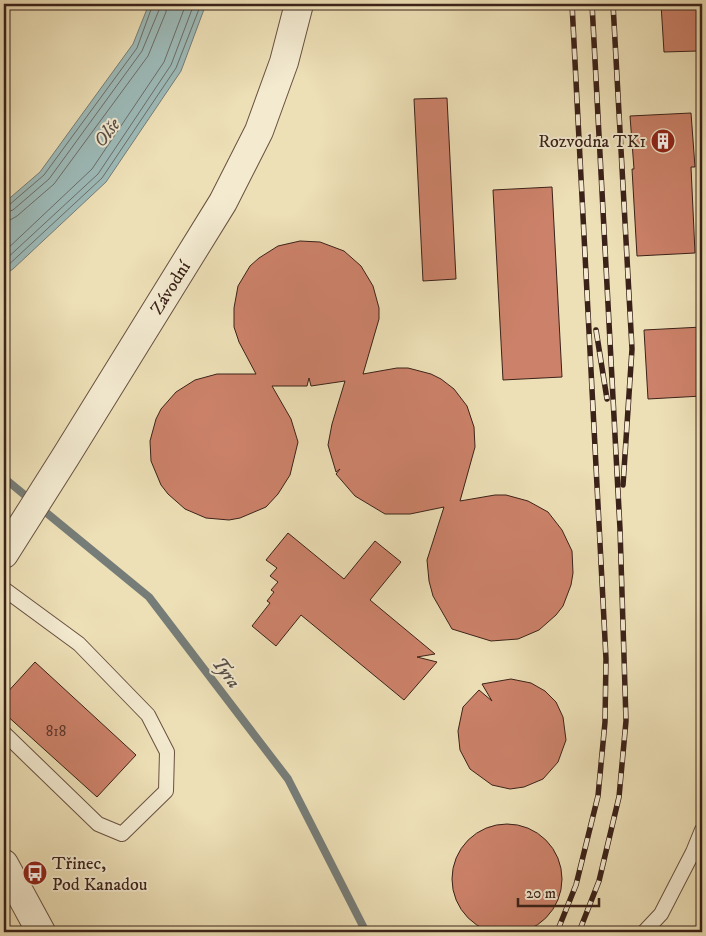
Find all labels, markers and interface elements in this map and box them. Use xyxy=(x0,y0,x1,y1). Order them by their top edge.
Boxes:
water label: Olše xyxy=(89,114,126,152)
building icon: Rozvodna TK1 xyxy=(650,128,676,154)
place label: Rozvodna TK1 xyxy=(538,131,646,153)
street label: Závodní xyxy=(146,256,197,319)
water label: Tyra xyxy=(207,653,245,693)
house number: 818 xyxy=(46,722,66,741)
place label: Třinec, Pod Kanadou xyxy=(52,853,148,896)
bus stop icon: Třinec, Pod Kanadou xyxy=(22,860,48,886)
scale bar xyxy=(518,876,600,908)
text: 20 m xyxy=(526,884,556,903)

